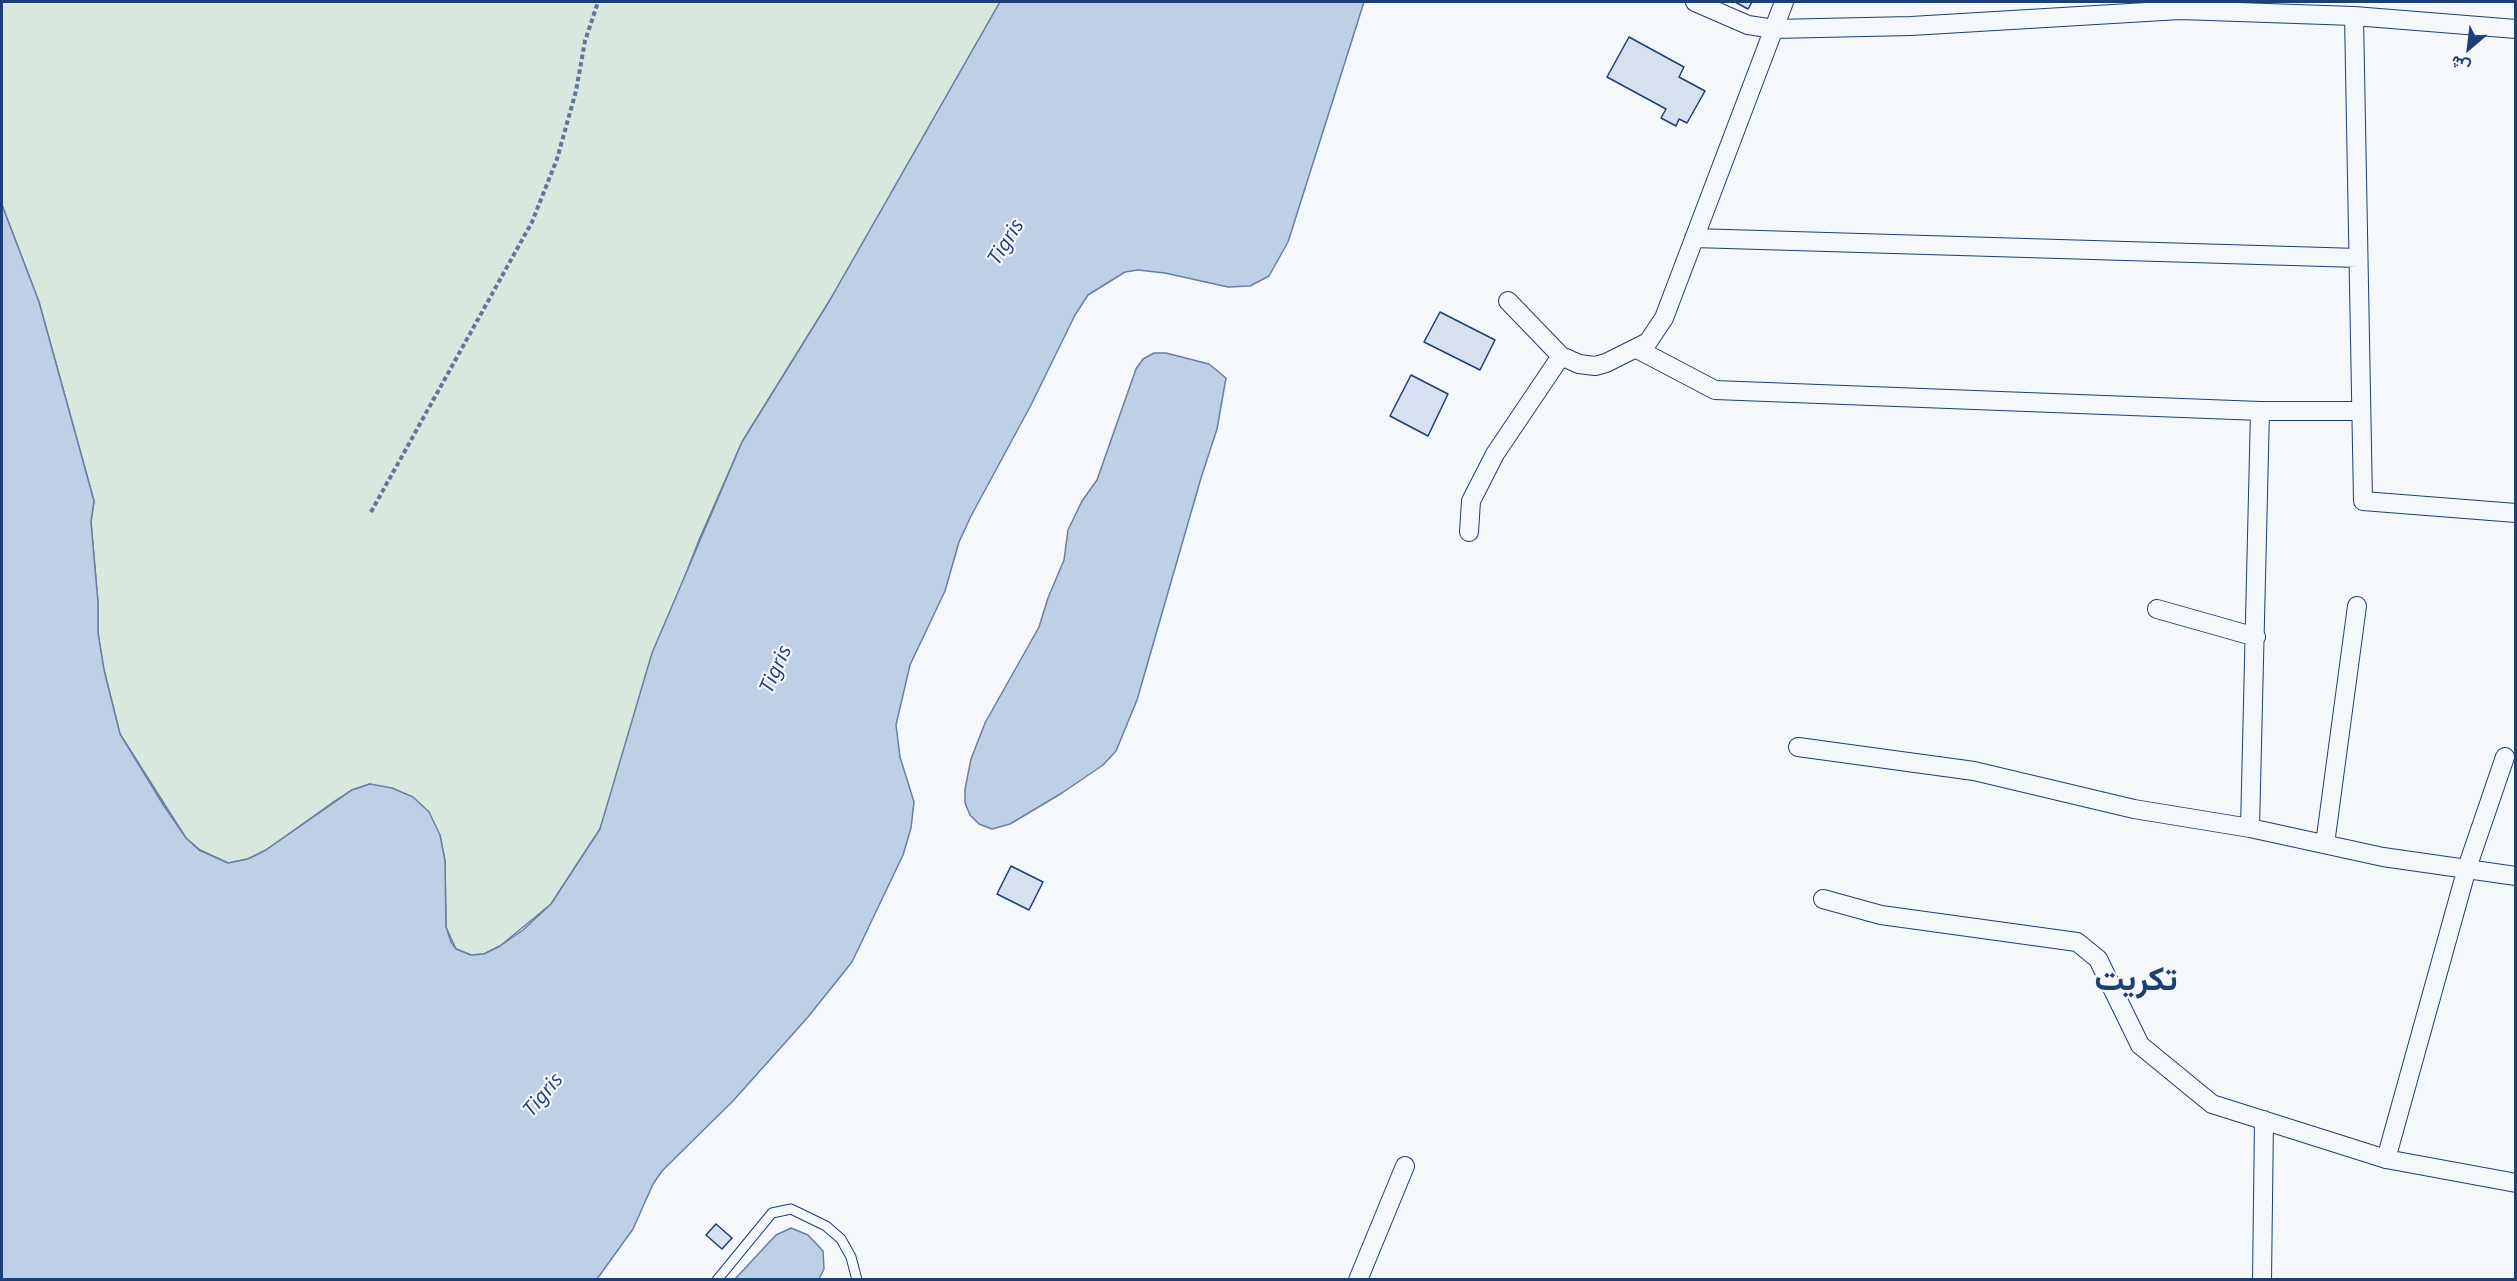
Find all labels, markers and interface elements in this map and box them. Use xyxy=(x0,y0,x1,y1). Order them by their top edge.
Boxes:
north arrow xyxy=(2439,18,2499,78)
text: ش xyxy=(2447,50,2474,78)
water label: Tigris xyxy=(983,215,1031,271)
water label: Tigris xyxy=(755,642,799,698)
district label: تكريت xyxy=(2095,963,2177,1003)
water label: Tigris xyxy=(518,1068,570,1124)

